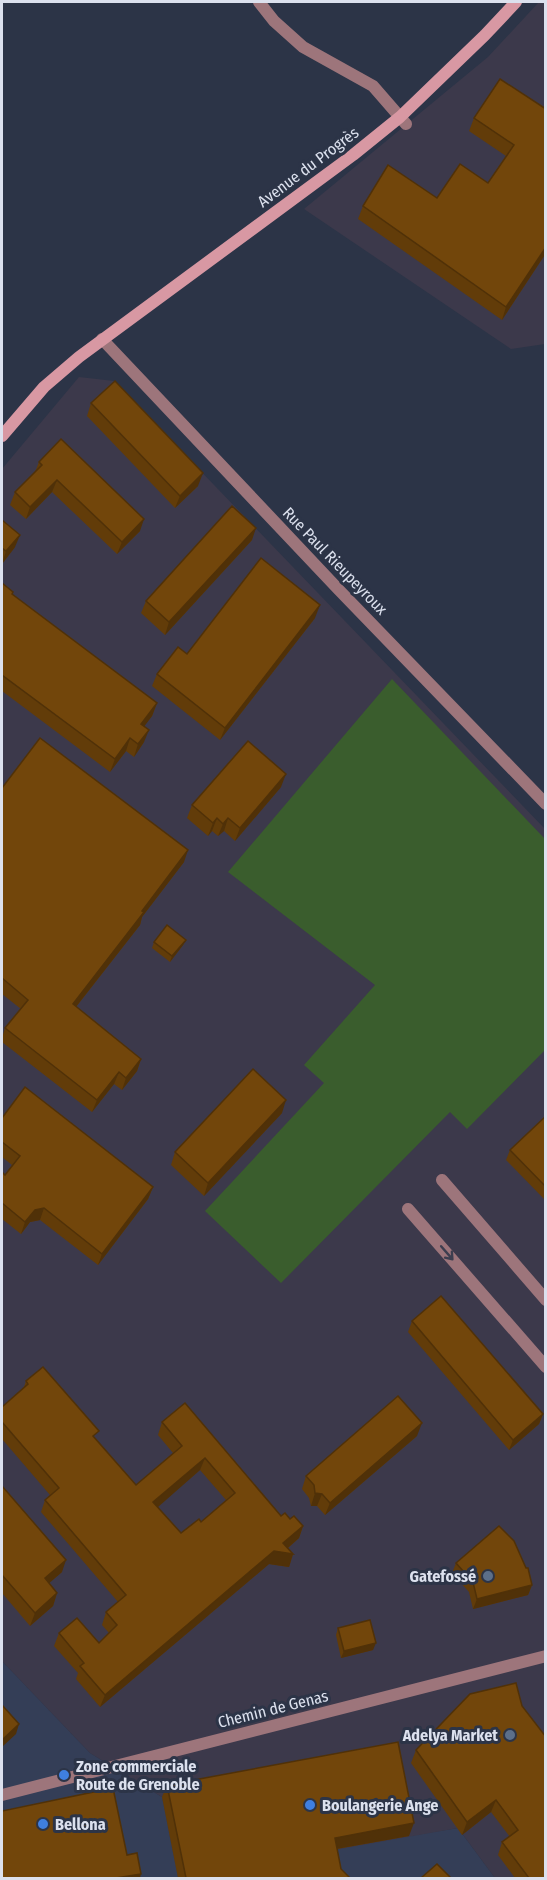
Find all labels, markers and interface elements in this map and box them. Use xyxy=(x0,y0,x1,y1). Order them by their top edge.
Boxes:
street label: Avenue du Progrès xyxy=(254,123,362,211)
street label: Rue Paul Rieupeyroux xyxy=(279,503,391,619)
one-way arrow xyxy=(440,1245,454,1260)
place label: Gatefossé xyxy=(409,1567,476,1586)
marker: Gatefossé xyxy=(481,1569,495,1583)
street label: Chemin de Genas xyxy=(216,1686,330,1732)
place label: Adelya Market xyxy=(402,1726,498,1745)
marker: Adelya Market xyxy=(503,1728,517,1742)
place label: Zone commerciale Route de Grenoble xyxy=(76,1757,200,1794)
marker: Zone commerciale Route de Grenoble xyxy=(57,1768,71,1782)
place label: Boulangerie Ange xyxy=(322,1796,438,1815)
marker: Boulangerie Ange xyxy=(303,1798,317,1812)
place label: Bellona xyxy=(55,1815,106,1834)
marker: Bellona xyxy=(36,1817,50,1831)

